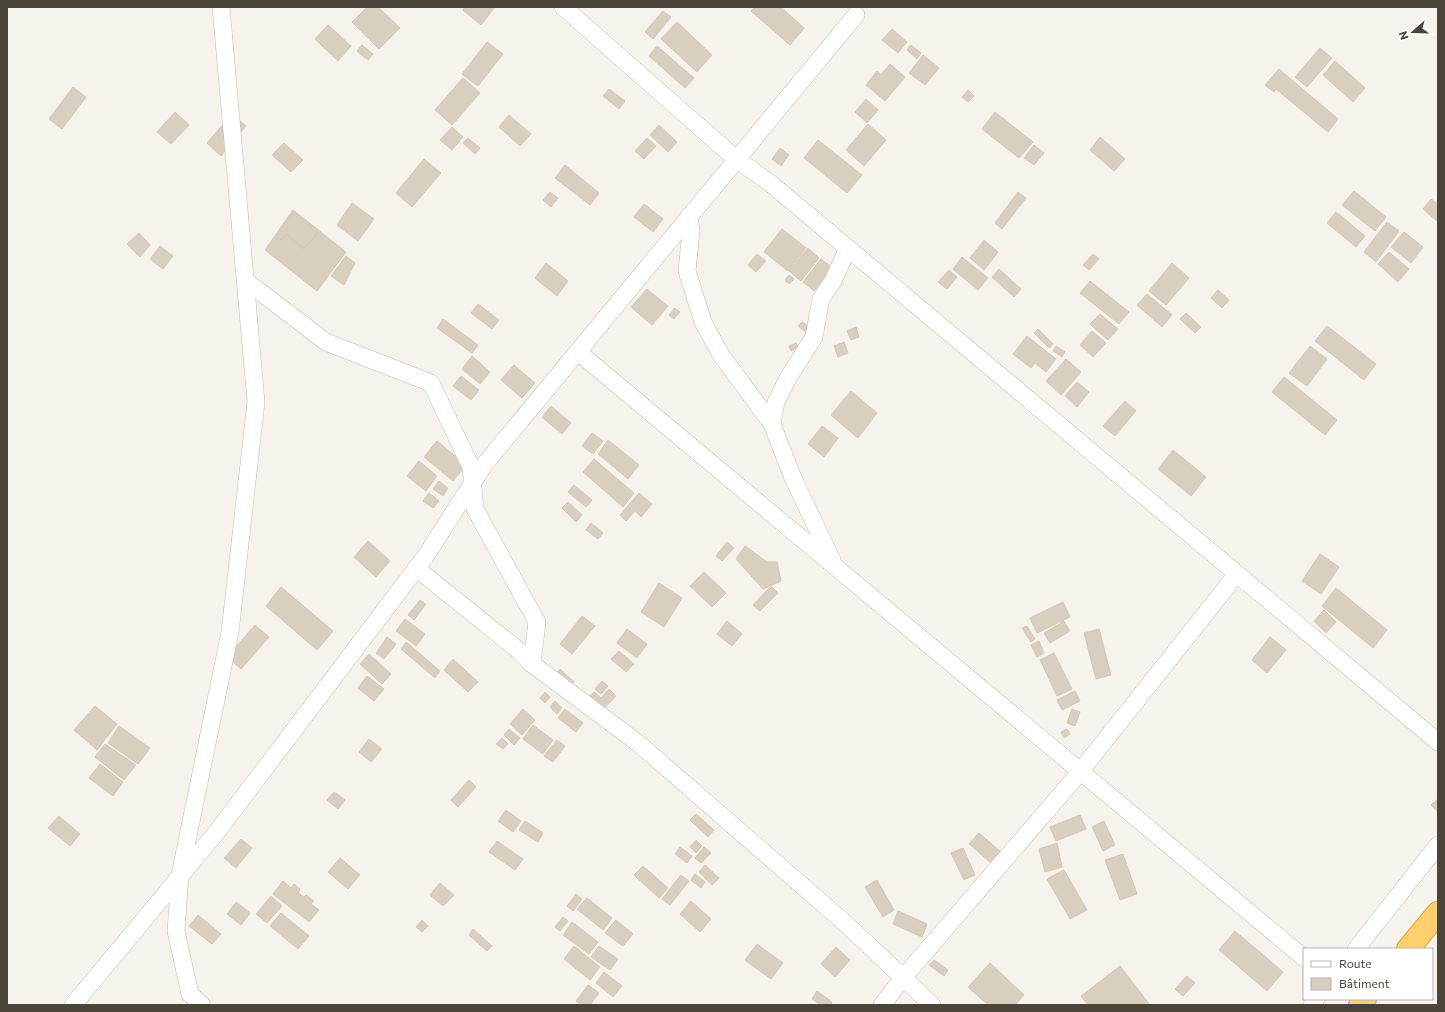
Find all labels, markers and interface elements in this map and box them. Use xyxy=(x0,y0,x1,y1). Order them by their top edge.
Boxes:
north arrow xyxy=(1393,12,1433,52)
text: N xyxy=(1396,29,1411,42)
legend xyxy=(1303,948,1433,1000)
text: Route xyxy=(1339,956,1372,970)
text: Bâtiment xyxy=(1339,976,1390,990)

